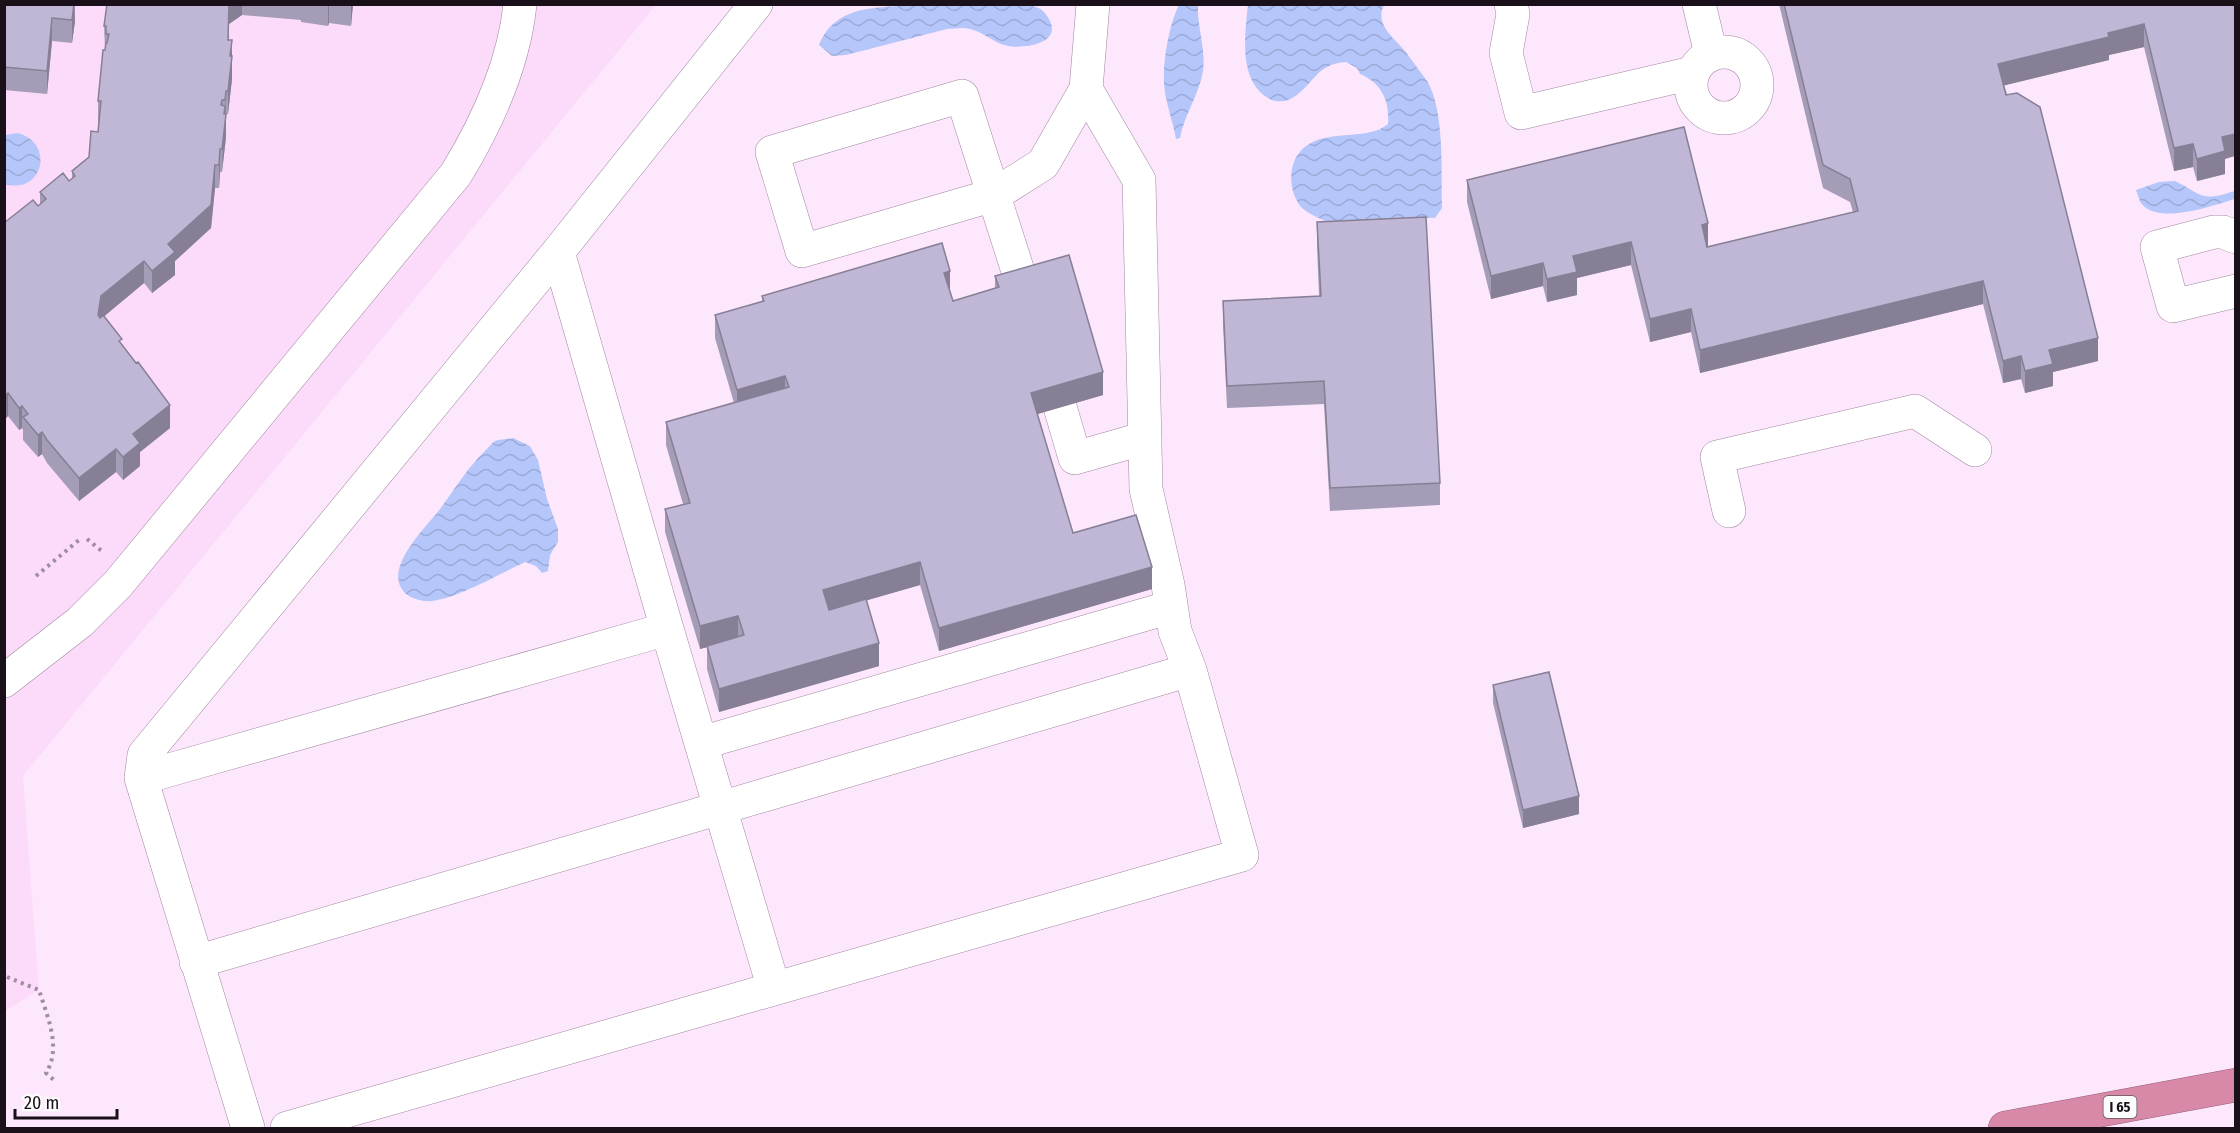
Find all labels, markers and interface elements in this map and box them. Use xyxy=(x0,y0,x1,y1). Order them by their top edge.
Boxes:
scale bar xyxy=(15,1082,117,1120)
text: 20 m xyxy=(24,1092,59,1114)
road number: I 65 xyxy=(2104,1096,2136,1118)

